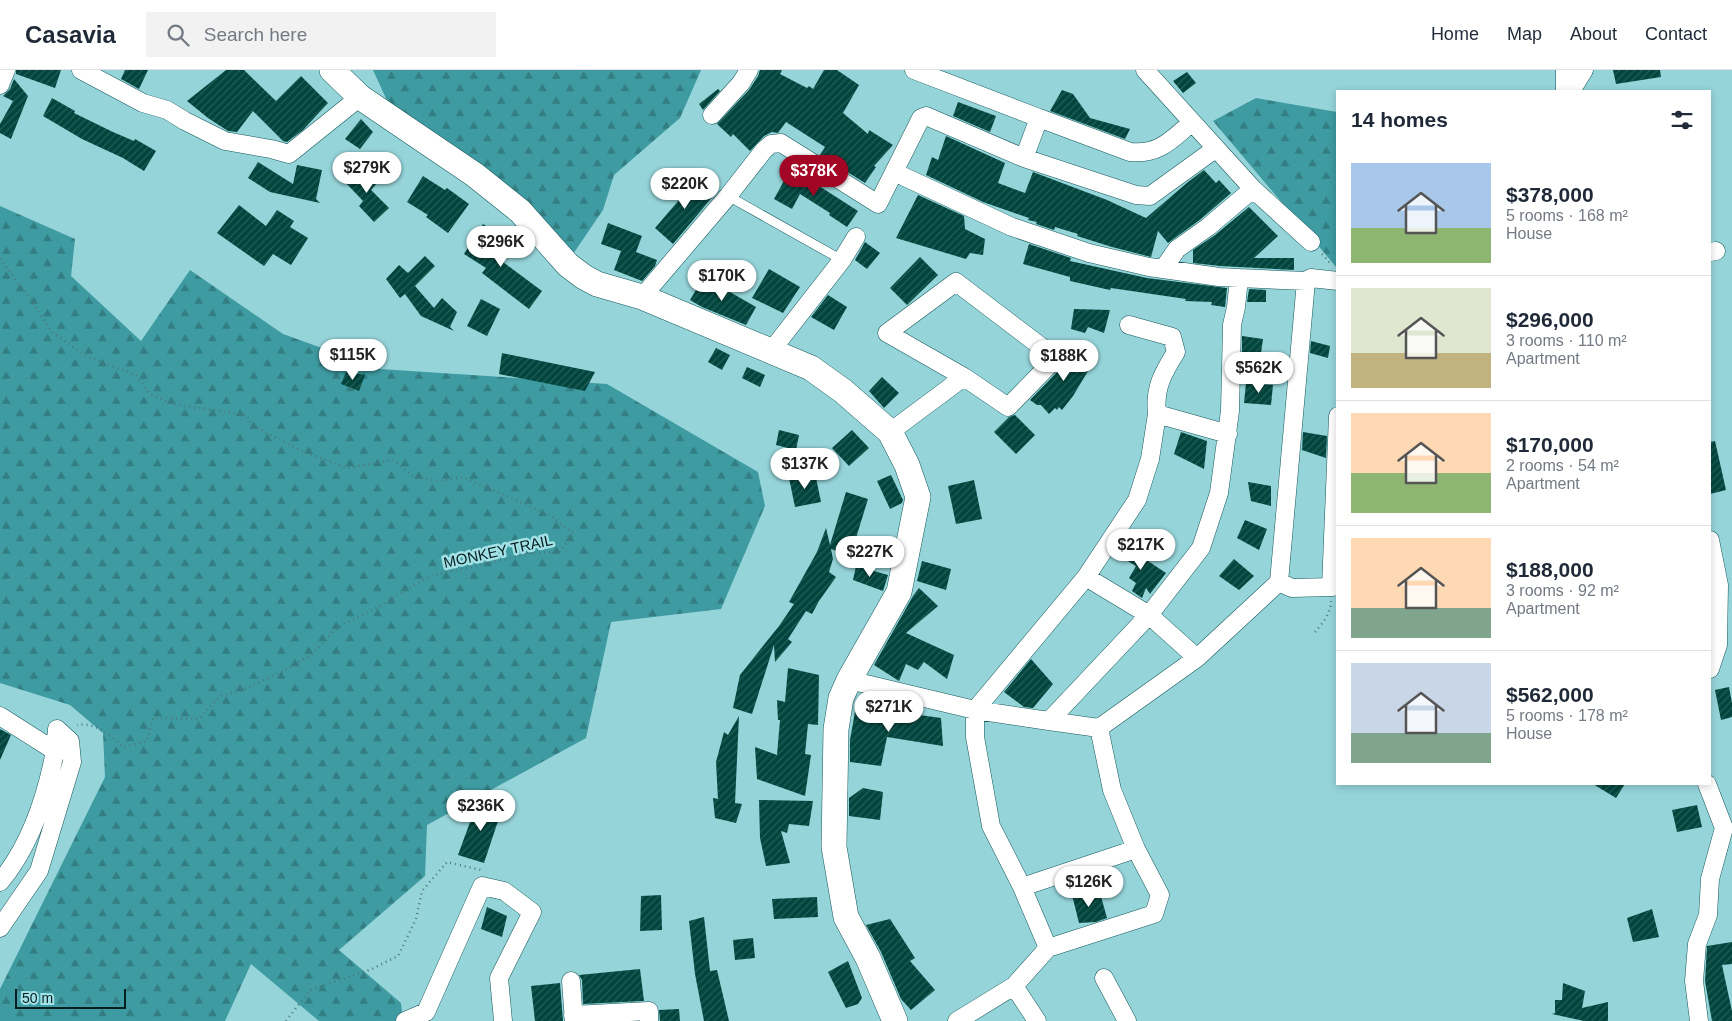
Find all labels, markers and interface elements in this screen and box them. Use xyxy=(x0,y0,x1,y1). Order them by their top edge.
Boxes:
search box xyxy=(146,12,496,57)
text: Casavia xyxy=(25,21,116,48)
icon: search xyxy=(164,21,192,49)
text: Search here xyxy=(204,24,307,45)
text: Home xyxy=(1431,24,1479,44)
text: Map xyxy=(1507,24,1542,44)
text: About xyxy=(1570,24,1617,44)
text: Contact xyxy=(1645,24,1707,44)
icon: filters xyxy=(1668,106,1696,134)
text: 14 homes xyxy=(1351,108,1448,131)
pin: $279K xyxy=(332,152,402,194)
pin: $378K xyxy=(779,154,849,197)
text: $279K xyxy=(343,159,391,176)
text: $378K xyxy=(790,162,838,179)
pin: $220K xyxy=(650,168,720,210)
text: $220K xyxy=(661,175,709,192)
icon: home xyxy=(1391,183,1451,243)
text: $378,000 xyxy=(1506,183,1594,206)
text: 5 rooms · 168 m² xyxy=(1506,207,1628,224)
text: House xyxy=(1506,225,1552,242)
pin: $296K xyxy=(466,226,536,268)
text: $296K xyxy=(477,233,525,250)
pin: $170K xyxy=(687,260,757,302)
text: $170K xyxy=(698,267,746,284)
icon: home xyxy=(1391,308,1451,368)
text: $296,000 xyxy=(1506,308,1594,331)
text: 3 rooms · 110 m² xyxy=(1506,332,1627,349)
pin: $115K xyxy=(318,338,388,381)
pin: $188K xyxy=(1029,340,1099,382)
text: $115K xyxy=(330,346,376,363)
text: $188K xyxy=(1040,347,1088,364)
text: Apartment xyxy=(1506,350,1580,367)
pin: $562K xyxy=(1224,352,1294,394)
text: $562K xyxy=(1235,359,1283,376)
icon: home xyxy=(1391,433,1451,493)
text: $170,000 xyxy=(1506,433,1594,456)
pin: $137K xyxy=(770,448,840,490)
text: $137K xyxy=(781,455,829,472)
text: 2 rooms · 54 m² xyxy=(1506,457,1619,474)
text: Apartment xyxy=(1506,475,1580,492)
pin: $217K xyxy=(1106,528,1176,571)
street label: MONKEY TRAIL xyxy=(442,531,554,571)
pin: $227K xyxy=(835,536,905,578)
text: $217K xyxy=(1117,536,1165,553)
text: $227K xyxy=(846,543,894,560)
icon: home xyxy=(1391,558,1451,618)
text: $188,000 xyxy=(1506,558,1594,581)
text: 3 rooms · 92 m² xyxy=(1506,582,1619,599)
text: Apartment xyxy=(1506,600,1580,617)
icon: home xyxy=(1391,683,1451,743)
text: $562,000 xyxy=(1506,683,1594,706)
pin: $271K xyxy=(854,690,924,733)
text: $271K xyxy=(865,698,913,715)
text: 5 rooms · 178 m² xyxy=(1506,707,1628,724)
text: House xyxy=(1506,725,1552,742)
pin: $236K xyxy=(446,790,516,832)
text: $236K xyxy=(457,797,505,814)
pin: $126K xyxy=(1054,866,1124,908)
text: $126K xyxy=(1065,873,1113,890)
scale bar xyxy=(15,986,126,1009)
text: 50 m xyxy=(22,990,53,1006)

